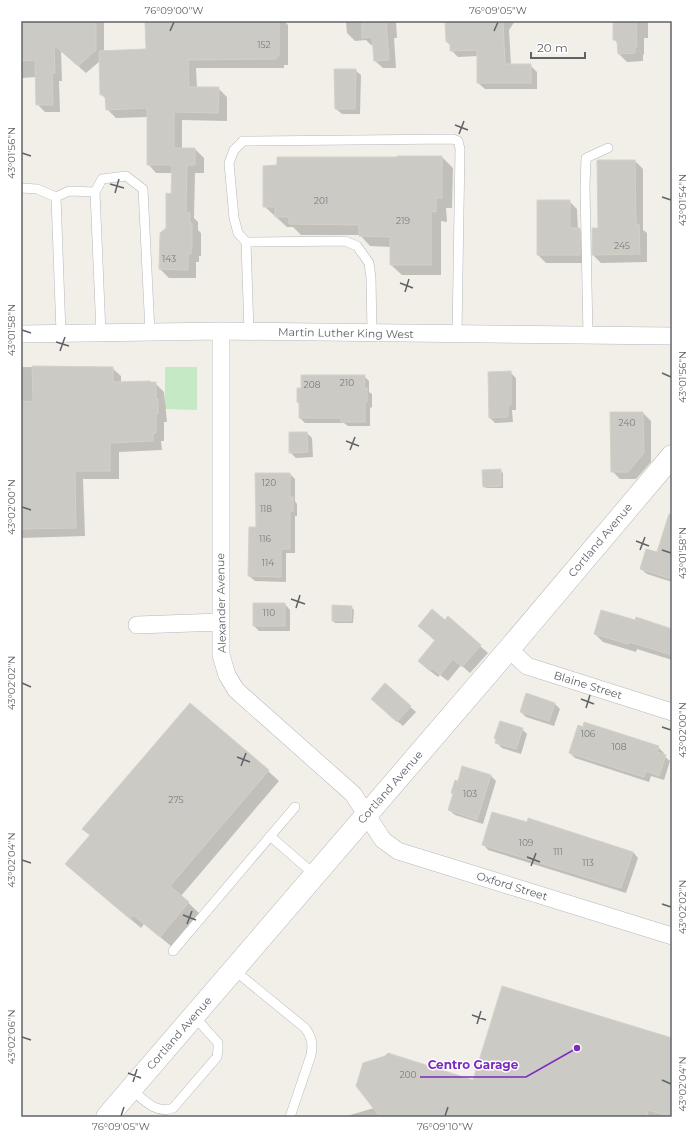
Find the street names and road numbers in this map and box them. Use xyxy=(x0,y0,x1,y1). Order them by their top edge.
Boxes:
street label: Martin Luther King West xyxy=(278,325,414,341)
street label: Cortland Avenue xyxy=(565,500,635,580)
street label: Alexander Avenue xyxy=(213,553,229,653)
street label: Blaine Street xyxy=(552,668,624,702)
street label: Cortland Avenue xyxy=(354,747,426,826)
street label: Oxford Street xyxy=(475,869,550,904)
street label: Cortland Avenue xyxy=(143,993,215,1072)

